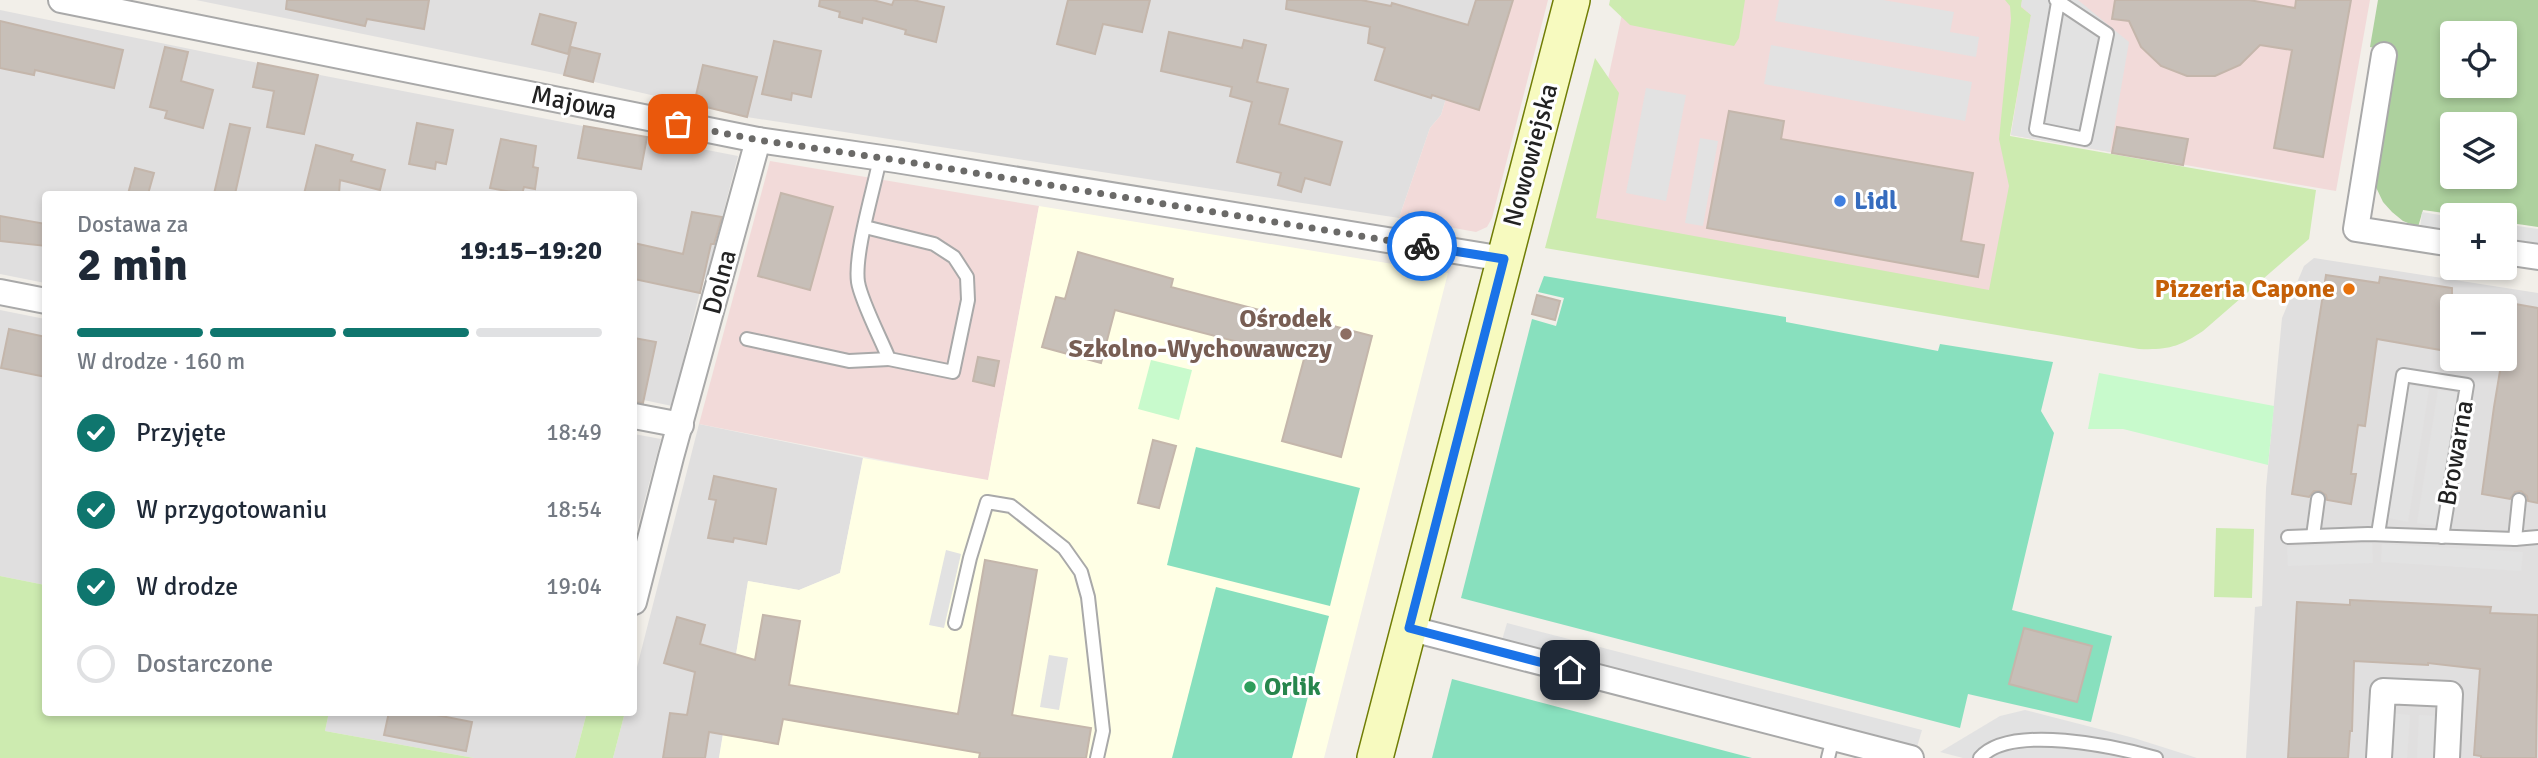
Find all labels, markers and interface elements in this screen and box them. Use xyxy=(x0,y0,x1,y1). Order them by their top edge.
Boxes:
map controls xyxy=(2440,21,2517,371)
button: locate xyxy=(2440,21,2517,98)
street label: Majowa xyxy=(529,79,619,127)
street label: Nowowiejska xyxy=(1497,80,1565,230)
pin xyxy=(648,94,708,154)
icon: bag xyxy=(659,105,697,143)
button: layers xyxy=(2440,112,2517,189)
place label: Lidl xyxy=(1854,185,1897,217)
marker: Lidl xyxy=(1832,193,1848,209)
button: + xyxy=(2440,203,2517,280)
text: Dostawa za xyxy=(77,210,188,239)
courier xyxy=(1387,211,1457,281)
icon: bike xyxy=(1403,227,1441,265)
text: 19:15–19:20 xyxy=(460,235,602,267)
text: 2 min xyxy=(77,237,188,293)
street label: Dolna xyxy=(696,246,744,318)
place label: Pizzeria Capone xyxy=(2154,273,2335,305)
marker: Pizzeria Capone xyxy=(2341,281,2357,297)
button: − xyxy=(2440,294,2517,371)
place label: Ośrodek Szkolno-Wychowawczy xyxy=(1068,303,1332,365)
marker: Ośrodek Szkolno-Wychowawczy xyxy=(1338,326,1354,342)
text: W drodze · 160 m xyxy=(77,347,245,376)
street label: Browarna xyxy=(2431,398,2481,508)
icon: check xyxy=(77,414,115,452)
text: Przyjęte xyxy=(136,417,226,449)
text: 18:49 xyxy=(546,418,602,447)
icon: check xyxy=(77,491,115,529)
text: W przygotowaniu xyxy=(136,494,327,526)
text: 18:54 xyxy=(546,495,602,524)
icon: check xyxy=(77,568,115,606)
text: W drodze xyxy=(136,571,238,603)
text: 19:04 xyxy=(546,572,602,601)
pin xyxy=(1540,640,1600,700)
text: Dostarczone xyxy=(136,648,273,680)
icon: home xyxy=(1551,651,1589,689)
place label: Orlik xyxy=(1264,671,1321,703)
marker: Orlik xyxy=(1242,679,1258,695)

